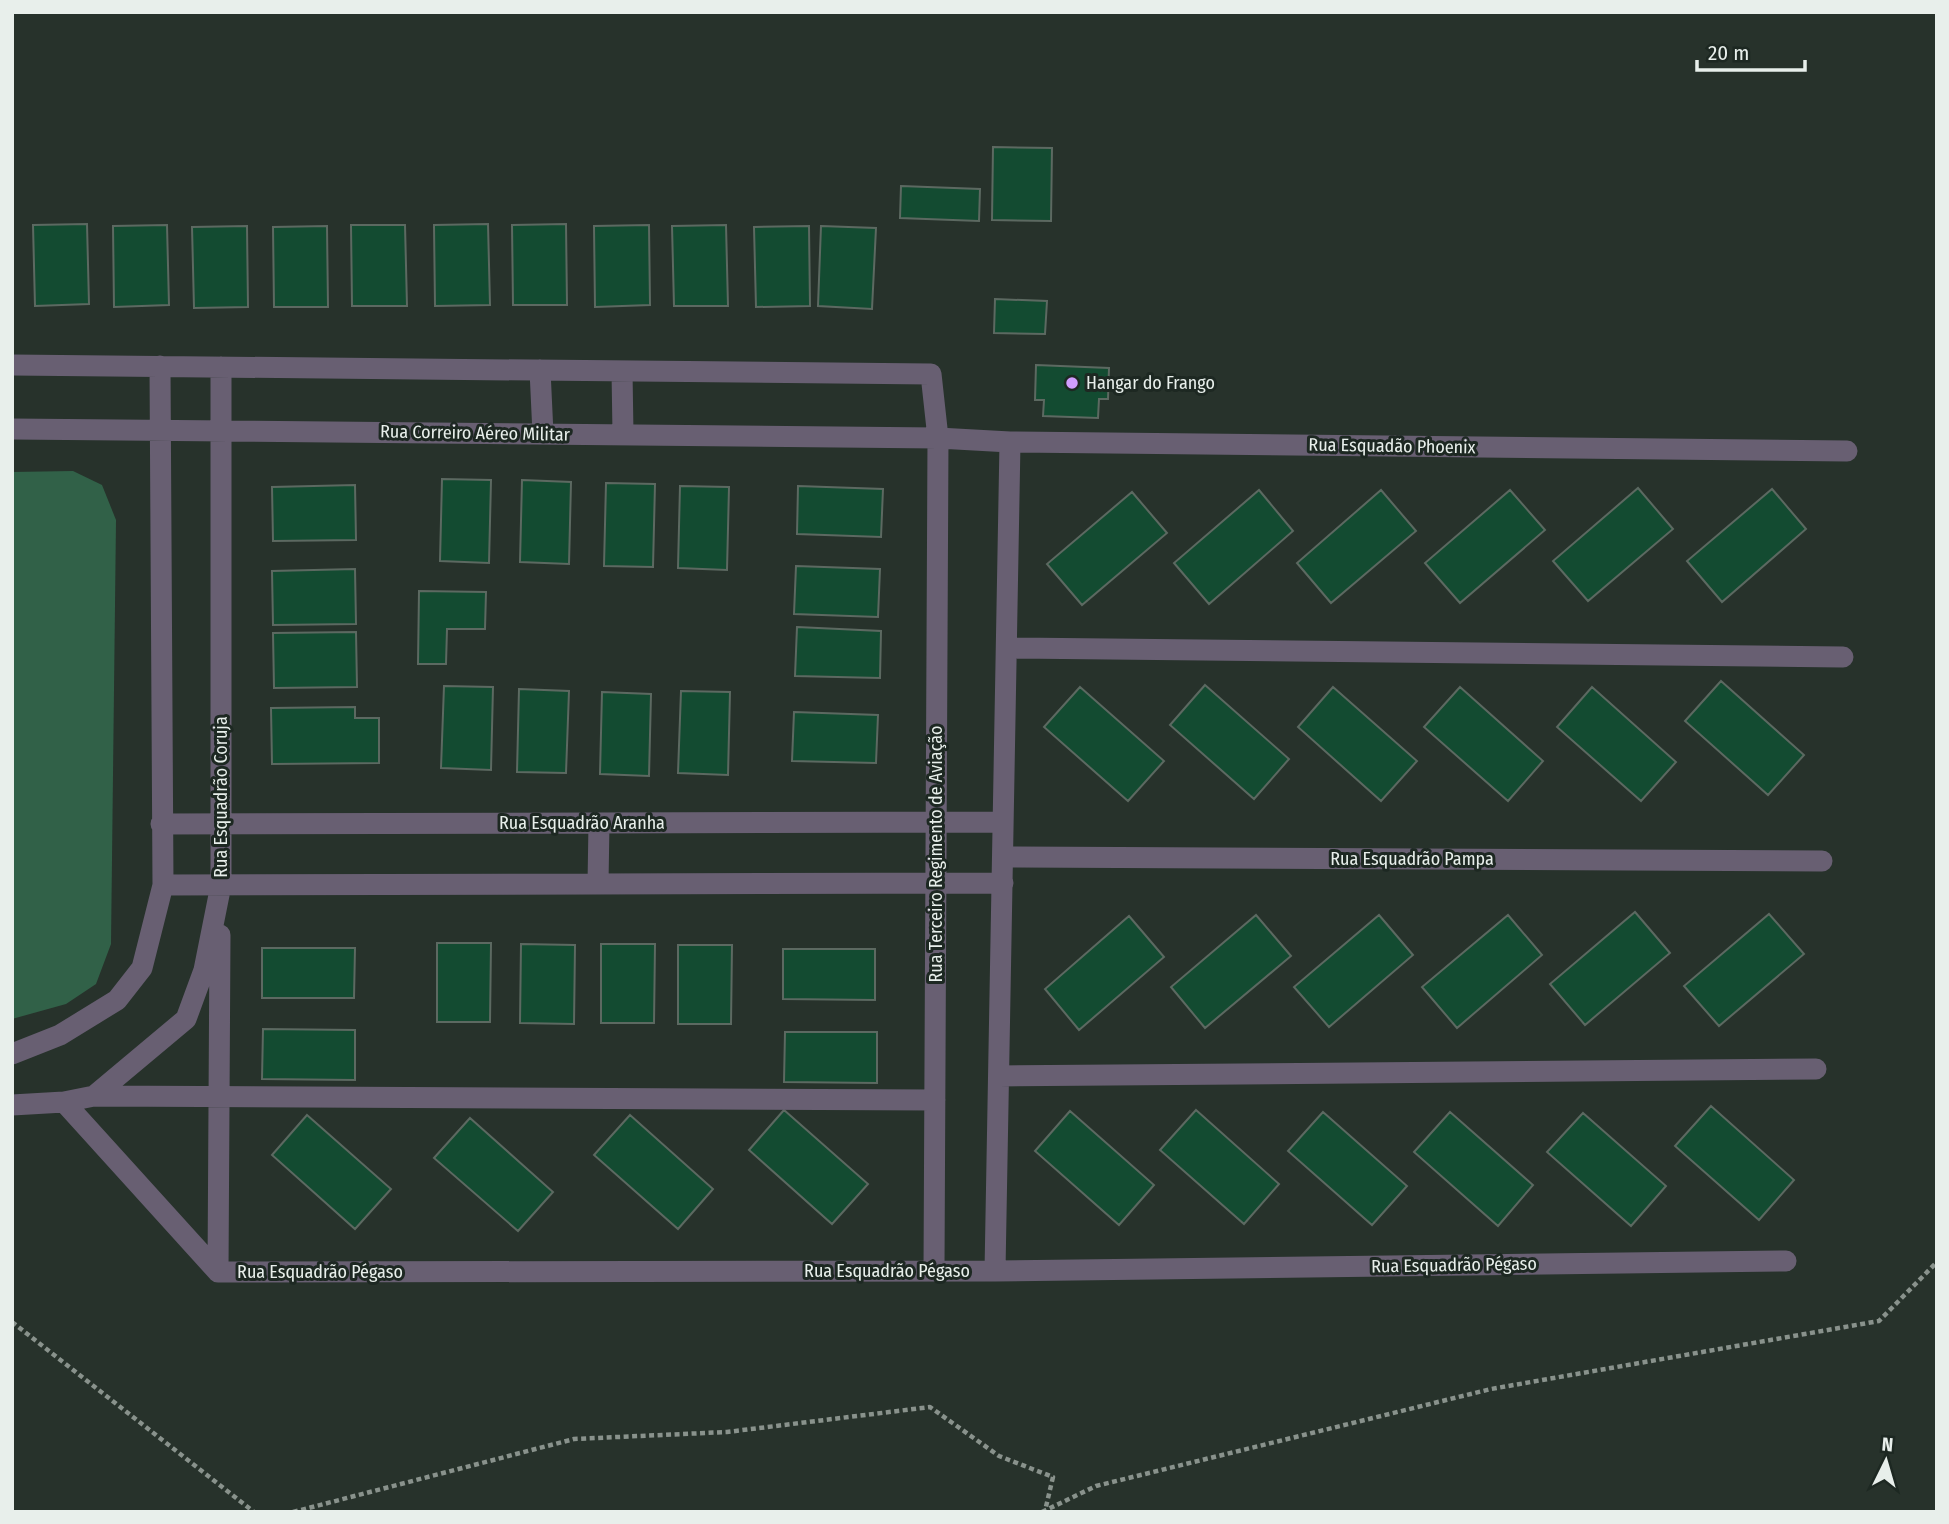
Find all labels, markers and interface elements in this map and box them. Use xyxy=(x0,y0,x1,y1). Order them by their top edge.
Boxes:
scale bar xyxy=(1697,28,1806,72)
text: 20 m xyxy=(1708,40,1749,66)
place label: Hangar do Frango xyxy=(1086,372,1215,394)
marker: Hangar do Frango xyxy=(1064,375,1080,391)
street label: Rua Correiro Aéreo Militar xyxy=(380,420,571,446)
street label: Rua Esquadão Phoenix xyxy=(1308,434,1476,458)
street label: Rua Esquadrão Coruja xyxy=(210,716,232,878)
street label: Rua Terceiro Regimento de Aviação xyxy=(925,726,947,982)
street label: Rua Esquadrão Aranha xyxy=(499,812,665,834)
street label: Rua Esquadrão Pampa xyxy=(1330,848,1494,870)
street label: Rua Esquadrão Pégaso xyxy=(1371,1253,1537,1277)
street label: Rua Esquadrão Pégaso xyxy=(804,1260,970,1282)
street label: Rua Esquadrão Pégaso xyxy=(237,1261,403,1283)
north arrow xyxy=(1851,1426,1921,1496)
text: N xyxy=(1881,1433,1894,1457)

